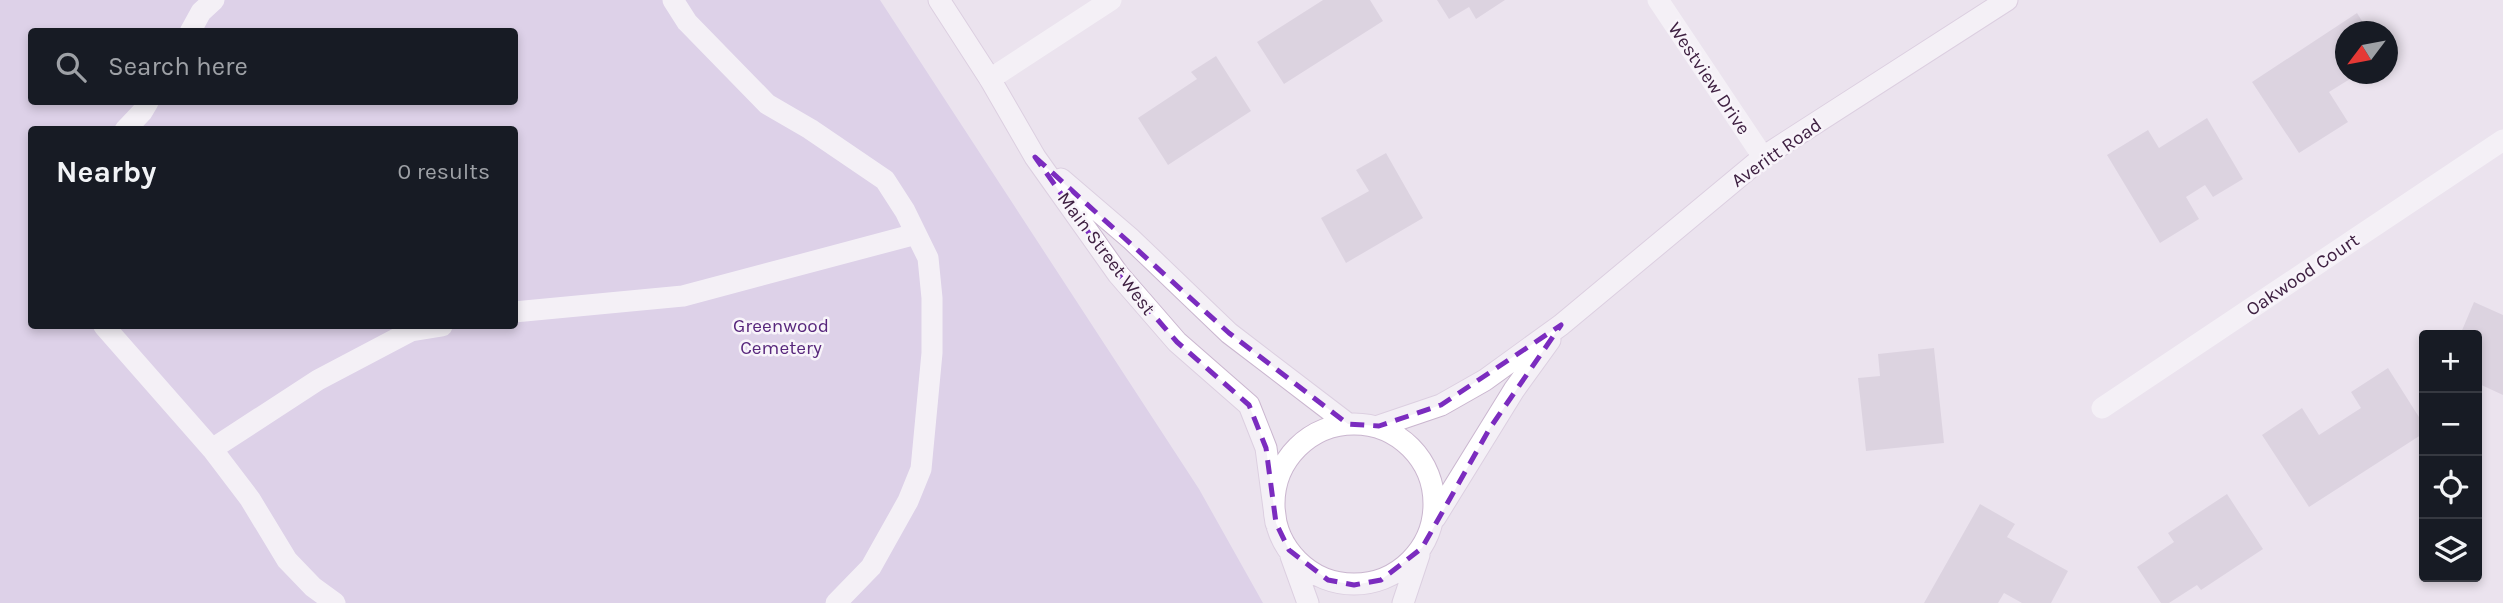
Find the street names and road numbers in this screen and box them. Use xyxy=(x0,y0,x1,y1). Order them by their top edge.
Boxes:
street label: Westview Drive xyxy=(1663,18,1755,139)
street label: Averitt Road xyxy=(1727,114,1826,192)
street label: Main Street West xyxy=(1053,188,1160,319)
street label: Oakwood Court xyxy=(2242,229,2363,321)

